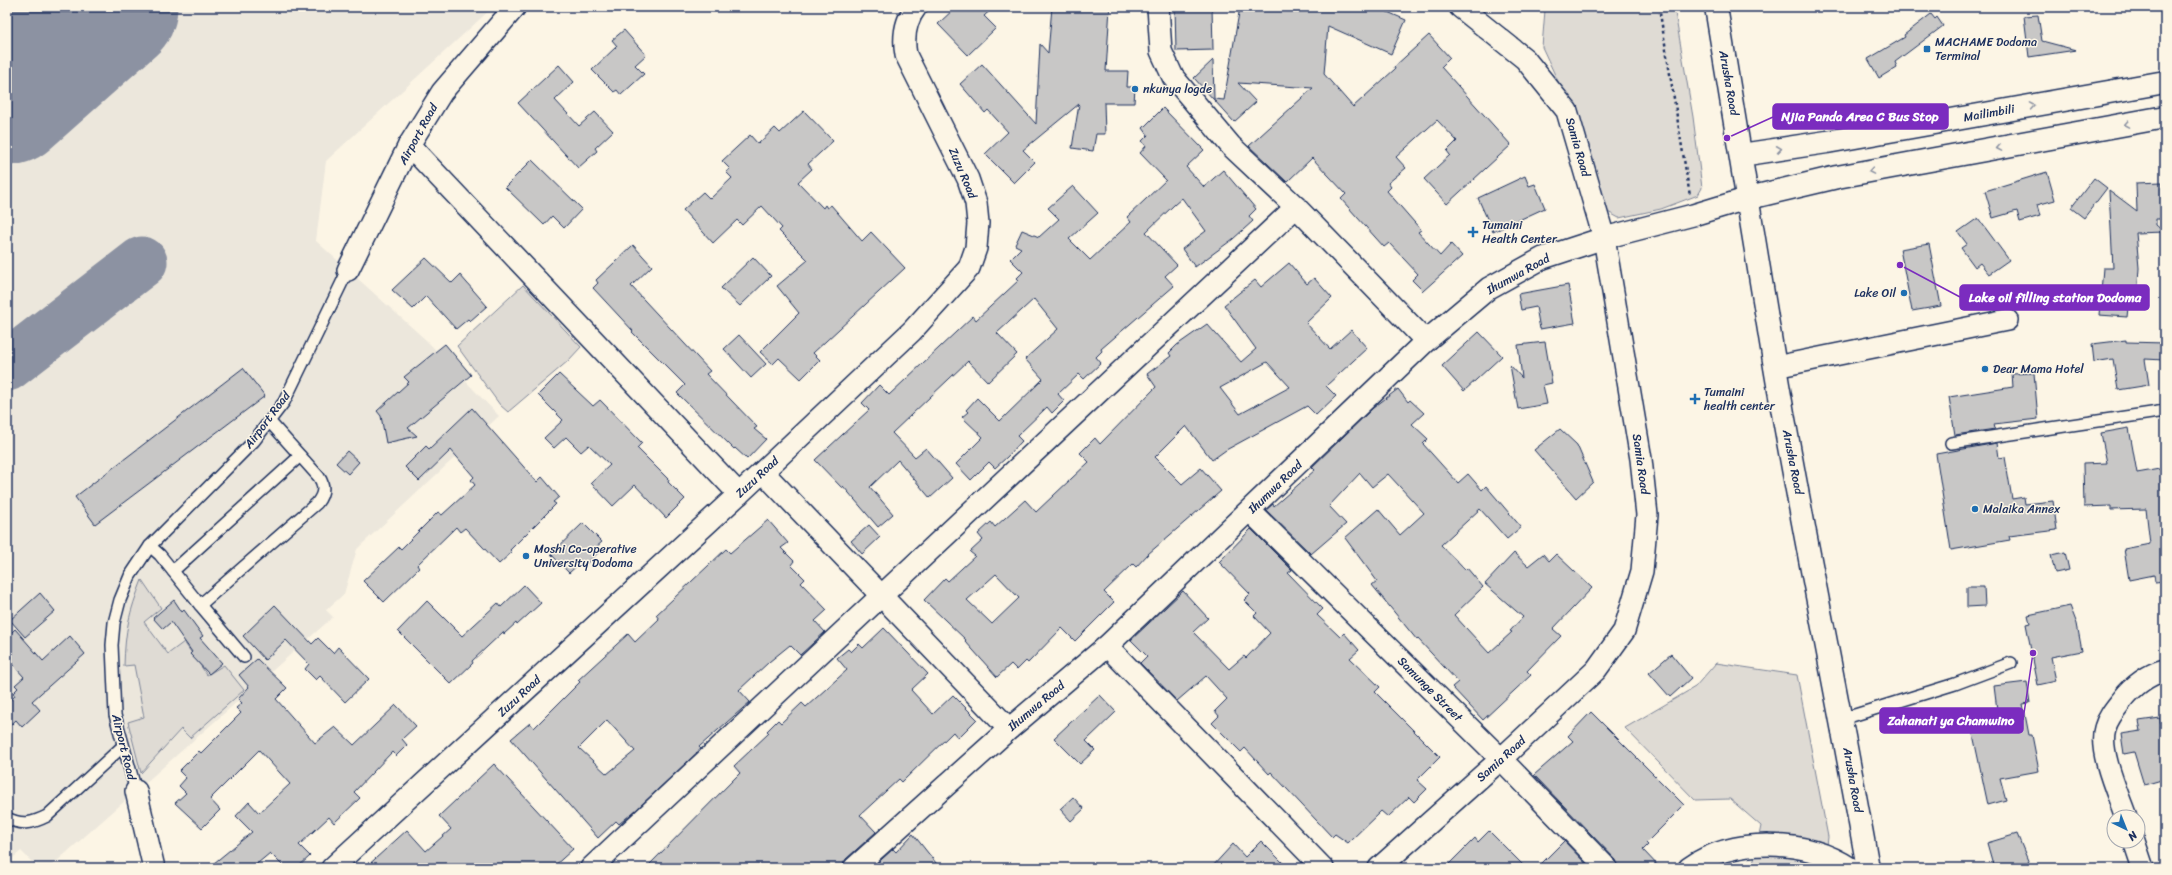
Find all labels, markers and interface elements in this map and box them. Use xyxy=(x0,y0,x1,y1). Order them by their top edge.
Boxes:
place label: MACHAME Dodoma Terminal xyxy=(1935,31,2037,67)
marker: MACHAME Dodoma Terminal xyxy=(1922,44,1932,54)
street label: Arusha Road xyxy=(1712,48,1746,119)
place label: nkunya logde xyxy=(1143,78,1212,100)
marker: nkunya logde xyxy=(1130,84,1140,94)
street label: Mailimbili xyxy=(1962,98,2017,128)
street label: Airport Road xyxy=(392,99,444,170)
one-way arrow xyxy=(2029,102,2035,110)
callout: Njia Panda Area C Bus Stop xyxy=(1773,104,1948,129)
text: Njia Panda Area C Bus Stop xyxy=(1780,105,1939,128)
street label: Samia Road xyxy=(1559,115,1597,181)
one-way arrow xyxy=(2124,119,2130,128)
one-way arrow xyxy=(1996,143,2002,151)
street label: Zuzu Road xyxy=(942,144,984,203)
one-way arrow xyxy=(1776,145,1782,154)
one-way arrow xyxy=(1868,166,1874,175)
place label: Tumaini Health Center xyxy=(1482,214,1558,250)
marker: Tumaini Health Center xyxy=(1467,226,1479,238)
street label: Ihumwa Road xyxy=(1481,247,1555,301)
place label: Lake Oil xyxy=(1854,282,1897,304)
callout: Lake oil filling station Dodoma xyxy=(1960,285,2149,310)
text: Lake oil filling station Dodoma xyxy=(1969,286,2142,309)
marker: Lake Oil xyxy=(1899,288,1909,298)
place label: Dear Mama Hotel xyxy=(1993,358,2084,380)
marker: Dear Mama Hotel xyxy=(1980,364,1990,374)
place label: Tumaini health center xyxy=(1703,381,1776,417)
street label: Airport Road xyxy=(237,386,296,454)
marker: Tumaini health center xyxy=(1689,393,1701,405)
street label: Arusha Road xyxy=(1776,427,1810,498)
street label: Samia Road xyxy=(1626,432,1656,497)
street label: Zuzu Road xyxy=(730,450,785,503)
street label: Ihumwa Road xyxy=(1242,454,1309,520)
place label: Malaika Annex xyxy=(1983,498,2061,520)
marker: Malaika Annex xyxy=(1970,504,1980,514)
place label: Moshi Co-operative University Dodoma xyxy=(534,538,637,574)
marker: Moshi Co-operative University Dodoma xyxy=(521,551,531,561)
street label: Samunge Street xyxy=(1392,651,1469,728)
street label: Zuzu Road xyxy=(492,669,547,722)
street label: Ihumwa Road xyxy=(1001,674,1071,737)
callout: Zahanati ya Chamwino xyxy=(1880,708,2023,733)
text: Zahanati ya Chamwino xyxy=(1887,709,2015,732)
street label: Airport Road xyxy=(105,711,143,783)
street label: Samia Road xyxy=(1471,729,1532,788)
street label: Arusha Road xyxy=(1836,745,1870,816)
north arrow xyxy=(2106,809,2146,849)
text: N xyxy=(2123,826,2142,846)

